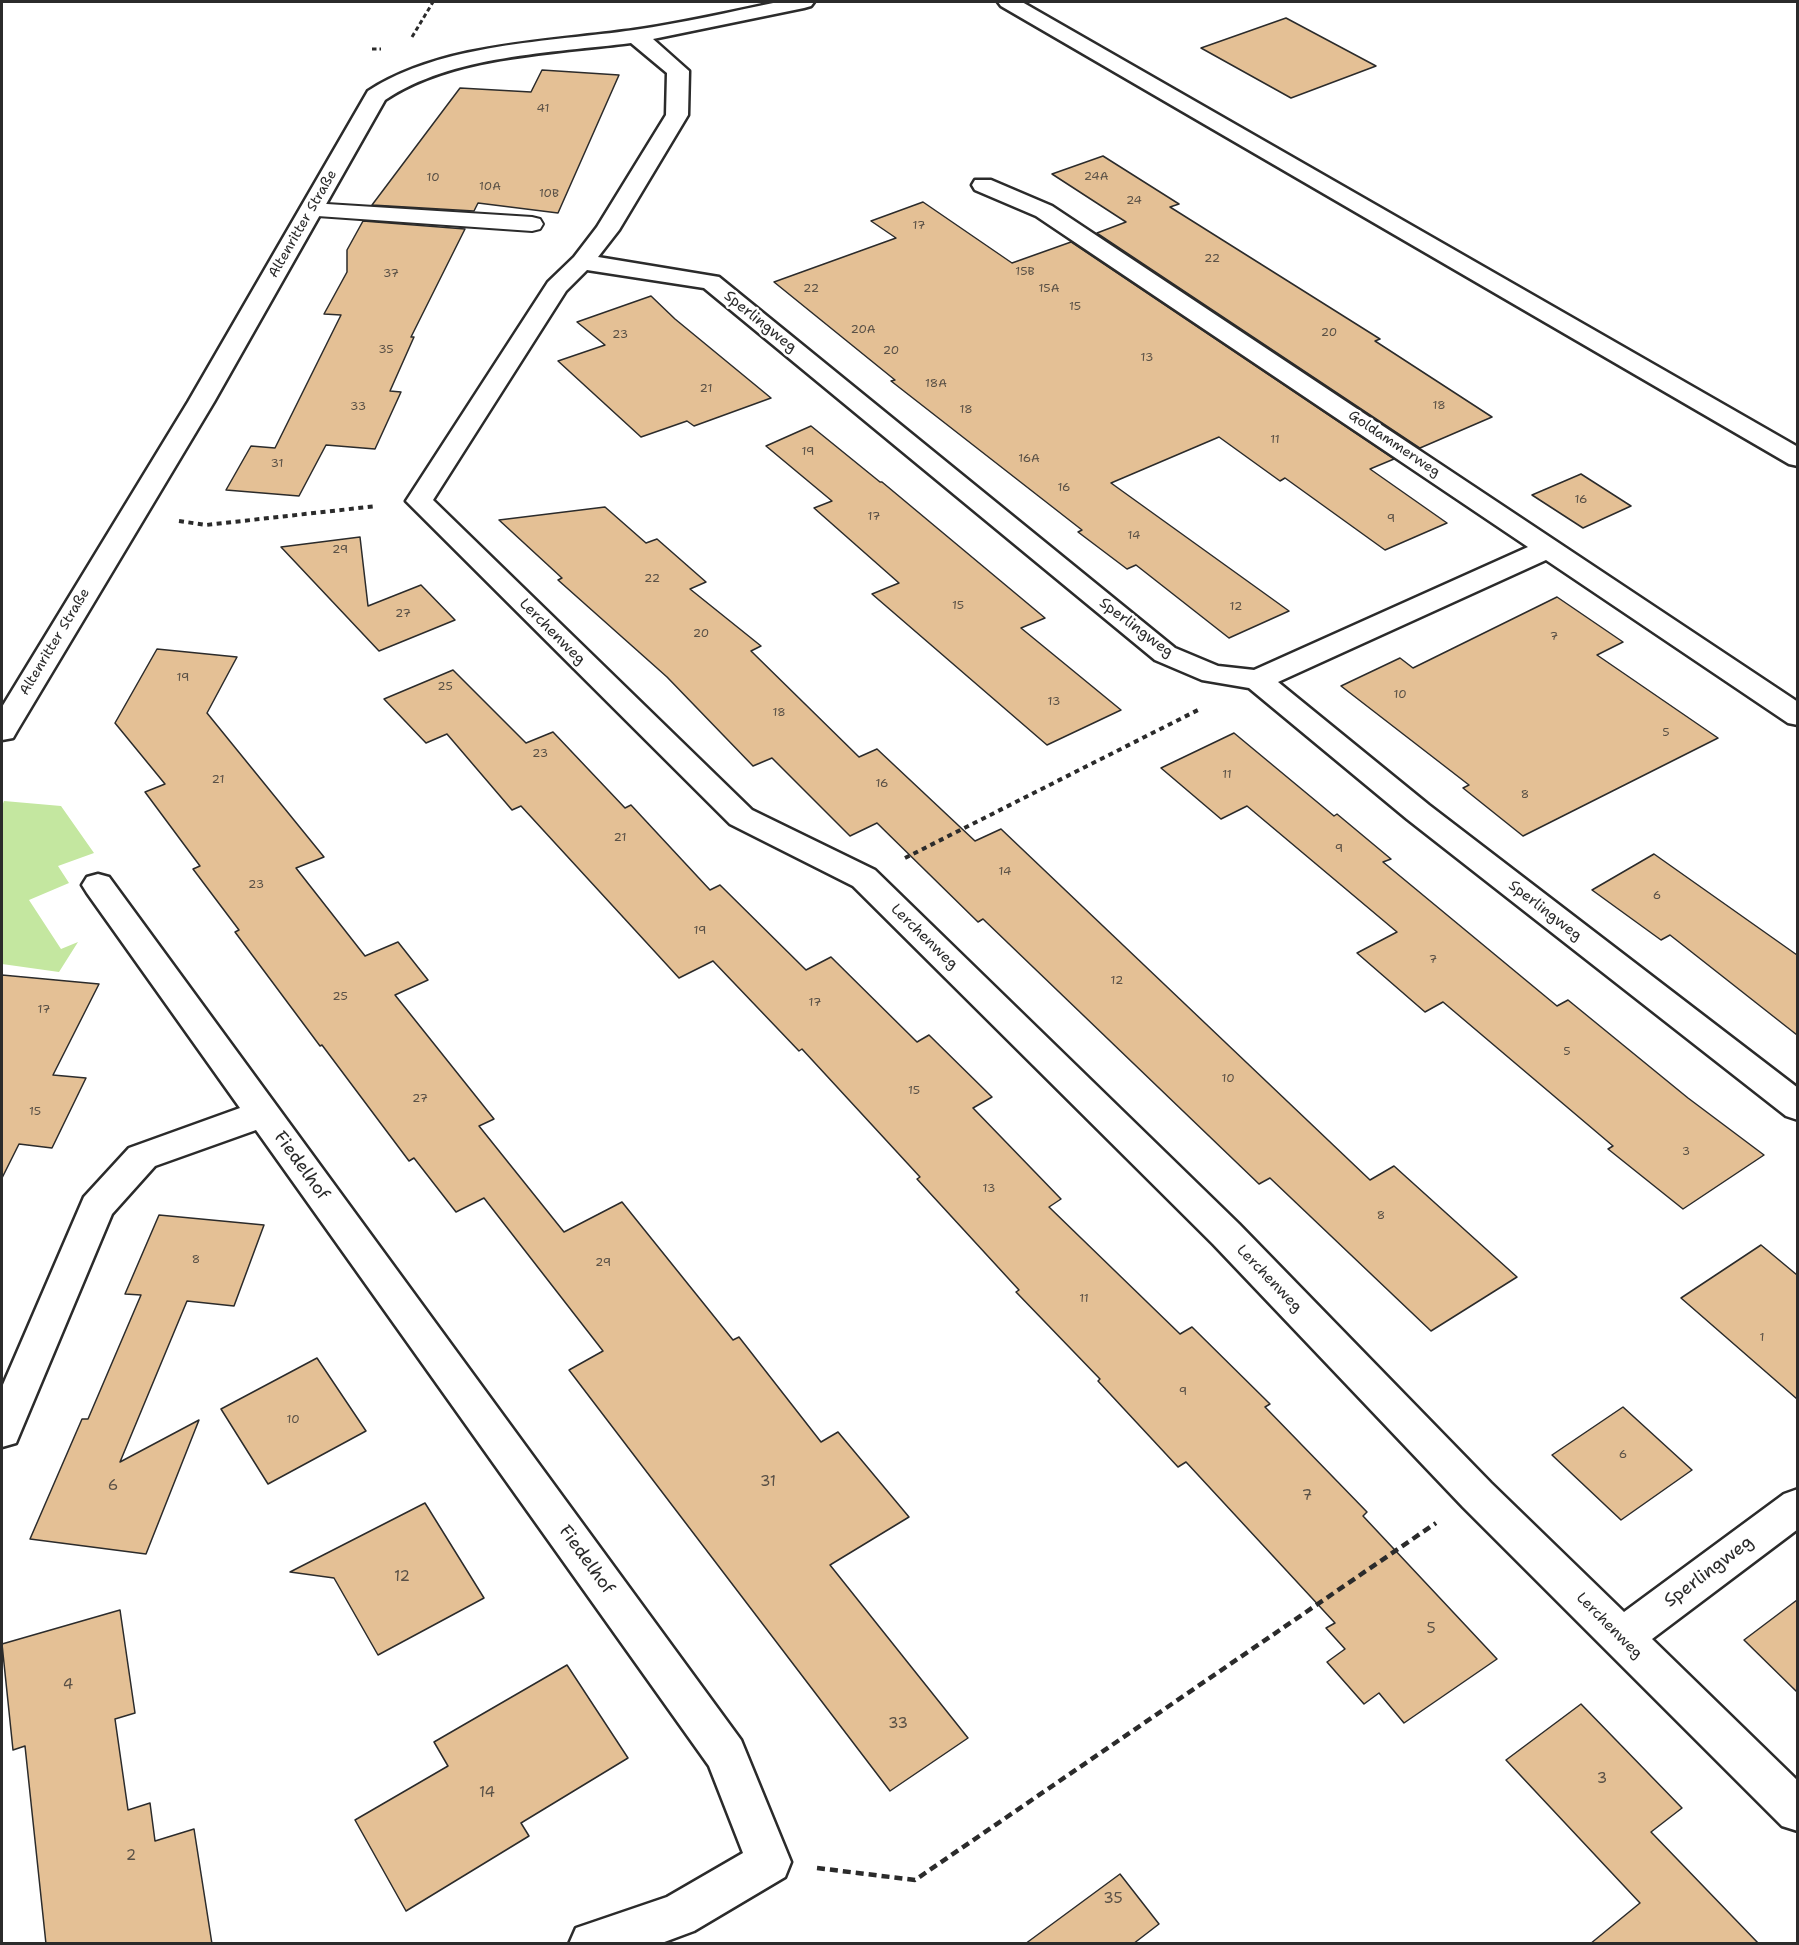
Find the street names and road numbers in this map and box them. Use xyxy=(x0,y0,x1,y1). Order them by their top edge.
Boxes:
street label: Altenritter Straße xyxy=(265,167,341,281)
street label: Sperlingweg xyxy=(720,287,800,357)
street label: Goldammerweg xyxy=(1345,407,1443,481)
street label: Altenritter Straße xyxy=(16,585,94,699)
street label: Sperlingweg xyxy=(1095,594,1177,662)
street label: Lerchenweg xyxy=(515,595,589,669)
street label: Sperlingweg xyxy=(1505,877,1585,945)
street label: Lerchenweg xyxy=(887,900,961,974)
street label: Fiedelhof xyxy=(269,1127,333,1205)
street label: Lerchenweg xyxy=(1232,1242,1306,1316)
street label: Fiedelhof xyxy=(554,1521,618,1599)
street label: Sperlingweg xyxy=(1660,1532,1758,1612)
street label: Lerchenweg xyxy=(1572,1589,1646,1663)

